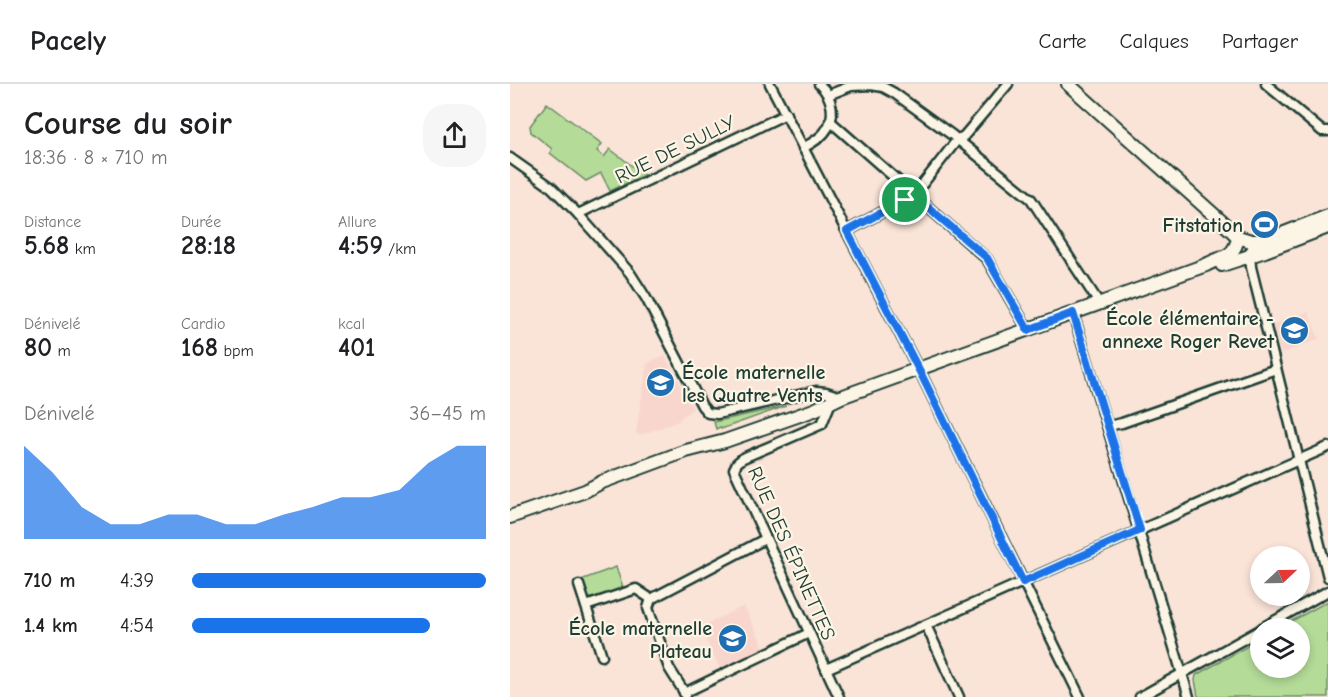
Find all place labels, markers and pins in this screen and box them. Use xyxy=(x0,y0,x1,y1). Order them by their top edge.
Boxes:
pin xyxy=(879,174,930,225)
sports icon: Fitstation xyxy=(1248,209,1280,241)
place label: Fitstation xyxy=(1163,214,1243,237)
place label: École élémentaire - annexe Roger Revet xyxy=(1102,306,1274,353)
school or university icon: École élémentaire - annexe Roger Revet xyxy=(1279,314,1311,346)
place label: École maternelle les Quatre Vents xyxy=(682,360,825,407)
school or university icon: École maternelle les Quatre Vents xyxy=(645,367,677,399)
place label: École maternelle Plateau xyxy=(569,616,712,663)
school or university icon: École maternelle Plateau xyxy=(717,623,749,655)

